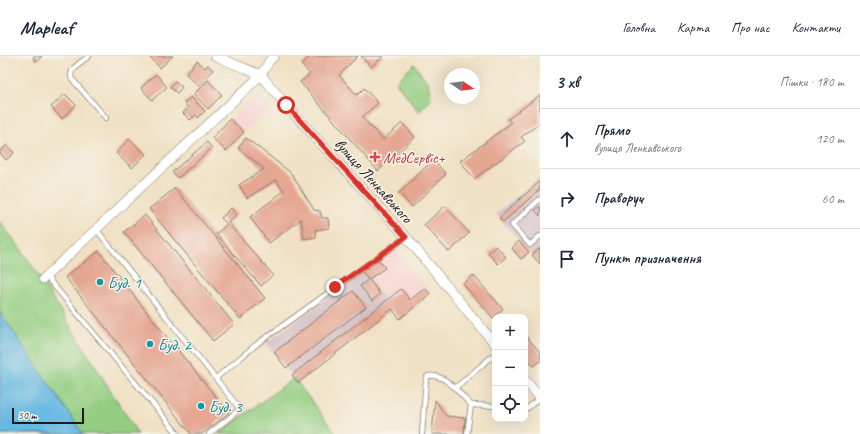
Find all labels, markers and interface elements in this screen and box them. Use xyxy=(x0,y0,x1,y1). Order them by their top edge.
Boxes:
text: Mapleaf xyxy=(20,16,73,40)
text: Головна xyxy=(622,19,655,36)
text: Карта xyxy=(677,19,709,36)
text: Про нас xyxy=(731,19,770,36)
text: Контакти xyxy=(792,19,840,36)
north arrow xyxy=(444,68,480,104)
text: 3 хв xyxy=(556,72,579,93)
text: Пішки · 180 m xyxy=(780,74,844,90)
route start xyxy=(277,96,295,114)
text: Прямо xyxy=(594,121,630,140)
icon: ahead xyxy=(556,128,578,150)
text: 120 m xyxy=(816,131,844,147)
street label: вулиця Ленкавського xyxy=(330,134,417,228)
text: вулиця Ленкавського xyxy=(594,140,681,156)
place label: МедСервіс+ xyxy=(383,148,446,168)
marker: МедСервіс+ xyxy=(370,152,380,162)
icon: right xyxy=(556,188,578,210)
text: Праворуч xyxy=(594,189,643,208)
text: 60 m xyxy=(822,191,844,207)
icon: arrive xyxy=(556,248,578,270)
text: Пункт призначення xyxy=(594,249,701,268)
place label: Буд. 1 xyxy=(108,273,142,293)
marker: Буд. 1 xyxy=(95,277,105,287)
route end xyxy=(326,278,344,296)
map controls xyxy=(492,314,528,422)
button: + xyxy=(492,314,528,350)
place label: Буд. 2 xyxy=(158,335,193,355)
marker: Буд. 2 xyxy=(145,339,155,349)
button: − xyxy=(492,350,528,386)
button: locate xyxy=(492,386,528,422)
place label: Буд. 3 xyxy=(209,397,244,417)
marker: Буд. 3 xyxy=(196,401,206,411)
scale bar xyxy=(12,406,84,425)
text: 50 m xyxy=(18,408,37,422)

